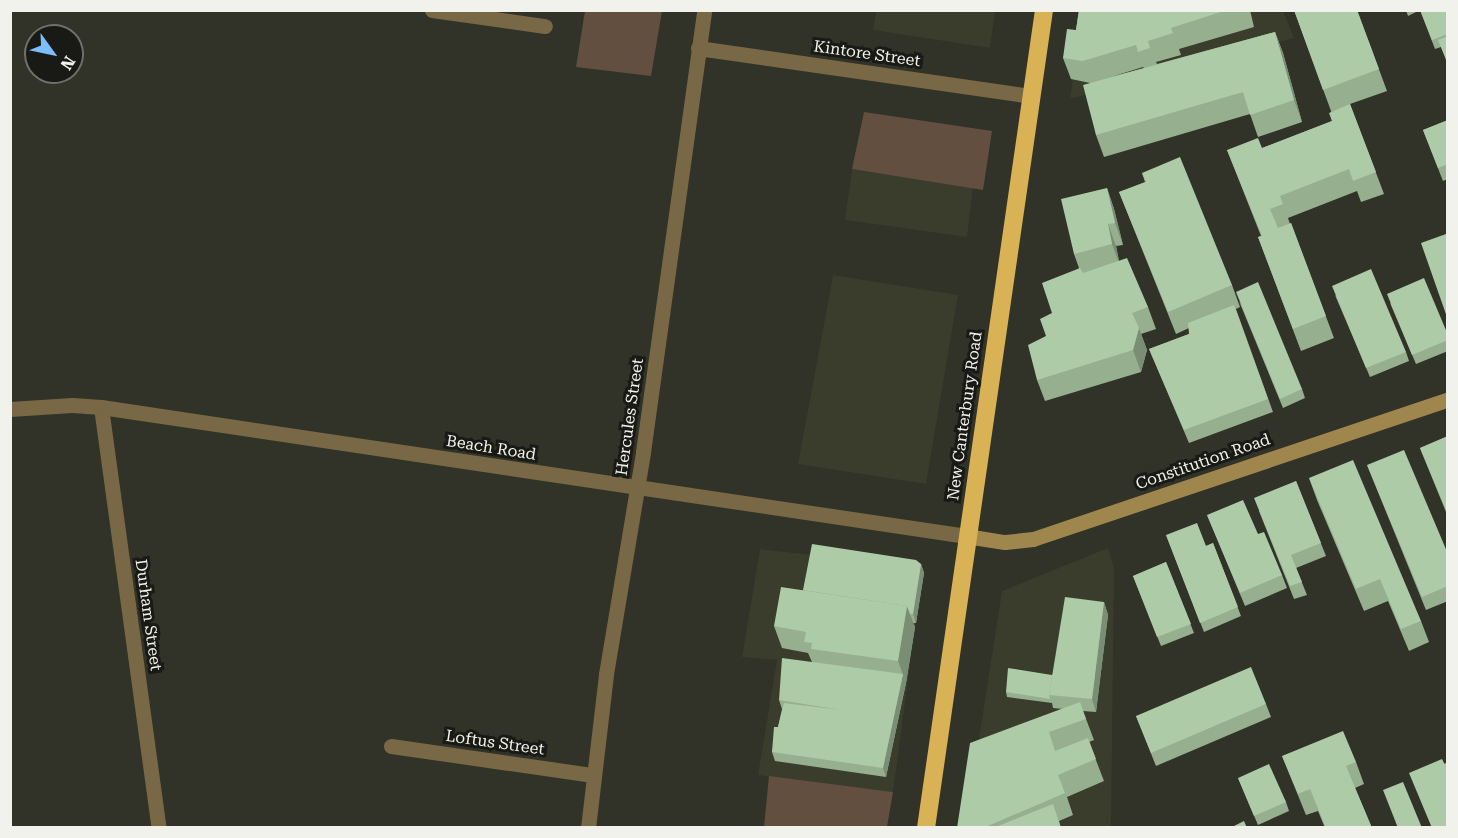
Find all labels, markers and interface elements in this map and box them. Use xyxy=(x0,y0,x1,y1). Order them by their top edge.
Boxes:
north arrow xyxy=(24,24,84,84)
street label: Kintore Street xyxy=(812,37,922,71)
text: N xyxy=(57,53,79,73)
street label: New Canterbury Road xyxy=(944,330,986,502)
street label: Hercules Street xyxy=(612,357,648,477)
street label: Constitution Road xyxy=(1133,430,1273,494)
street label: Beach Road xyxy=(445,431,537,465)
street label: Durham Street xyxy=(131,558,165,672)
street label: Loftus Street xyxy=(444,727,546,759)

